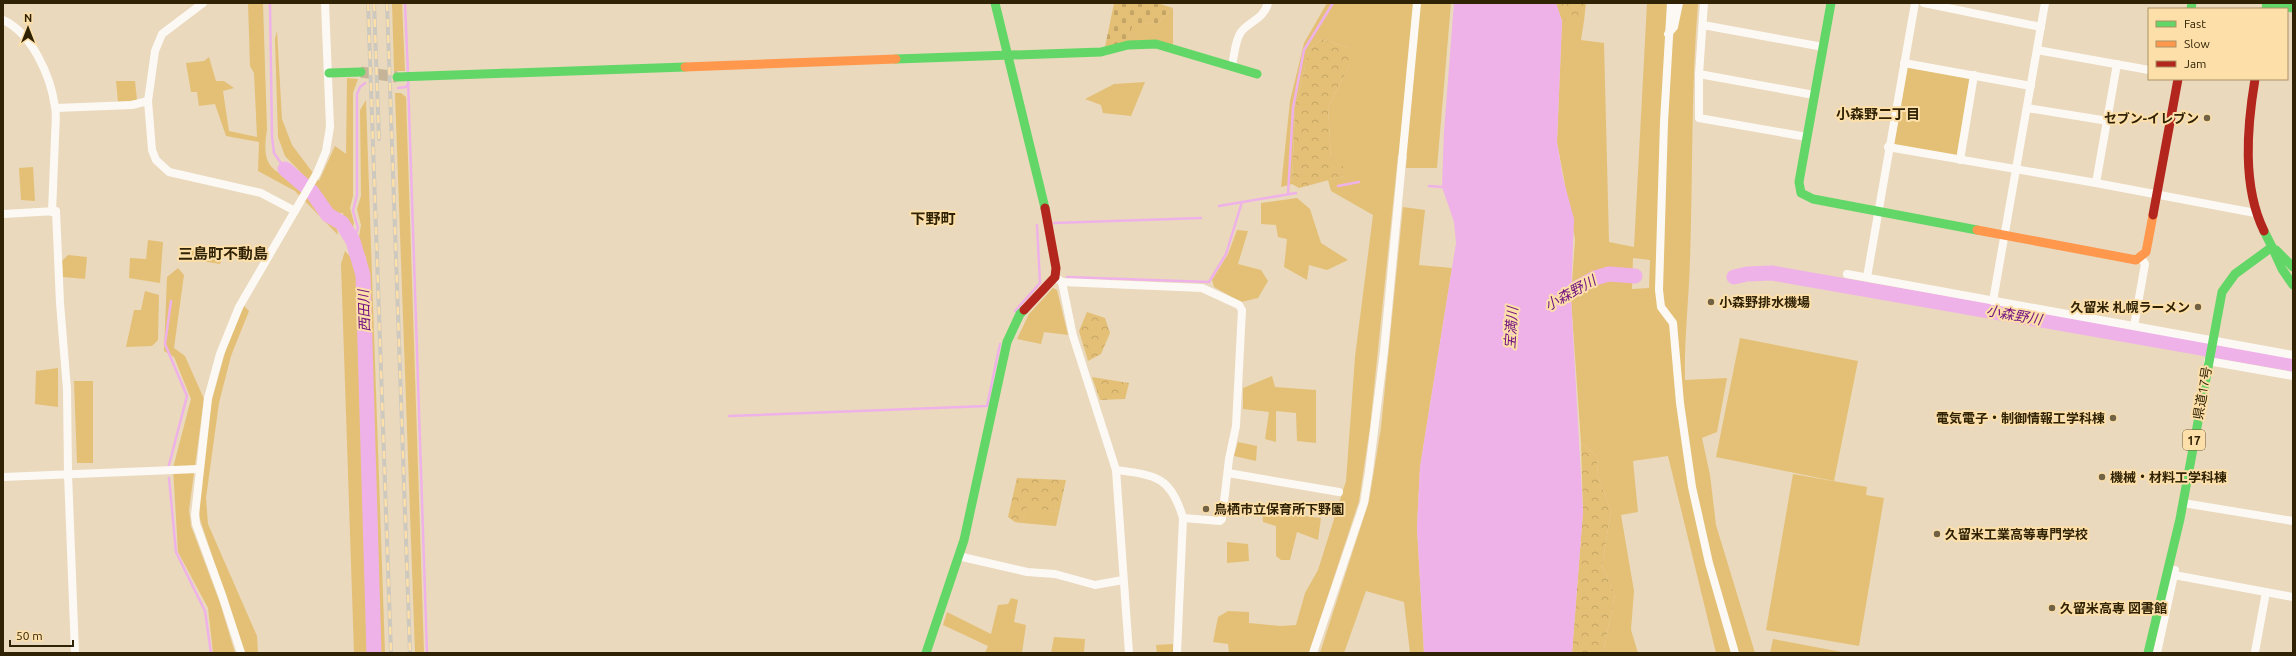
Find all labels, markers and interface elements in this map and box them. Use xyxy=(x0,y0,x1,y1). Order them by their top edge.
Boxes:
north arrow xyxy=(8,8,48,48)
legend xyxy=(2148,8,2288,80)
text: N xyxy=(24,12,32,24)
text: Fast xyxy=(2184,17,2206,30)
text: Slow xyxy=(2184,37,2210,50)
text: Jam xyxy=(2184,57,2206,70)
district label: 小森野二丁目 xyxy=(1836,106,1920,122)
place label: セブン-イレブン xyxy=(2104,111,2199,125)
marker: セブン-イレブン xyxy=(2202,113,2212,123)
district label: 下野町 xyxy=(910,210,956,227)
district label: 三島町不動島 xyxy=(178,245,268,262)
water label: 小森野川 xyxy=(1542,271,1600,314)
water label: 西田川 xyxy=(355,288,373,332)
place label: 小森野排水機場 xyxy=(1719,295,1810,309)
marker: 小森野排水機場 xyxy=(1706,297,1716,307)
place label: 久留米 札幌ラーメン xyxy=(2070,300,2190,314)
water label: 小森野川 xyxy=(1985,302,2045,328)
marker: 久留米 札幌ラーメン xyxy=(2193,302,2203,312)
water label: 宝満川 xyxy=(1502,304,1521,350)
street label: 県道17号 xyxy=(2190,365,2214,421)
place label: 電気電子・制御情報工学科棟 xyxy=(1936,411,2105,425)
marker: 電気電子・制御情報工学科棟 xyxy=(2108,413,2118,423)
road number: 17 xyxy=(2183,430,2205,450)
place label: 機械・材料工学科棟 xyxy=(2110,470,2227,484)
marker: 機械・材料工学科棟 xyxy=(2097,472,2107,482)
place label: 鳥栖市立保育所下野園 xyxy=(1214,502,1344,516)
marker: 鳥栖市立保育所下野園 xyxy=(1201,504,1211,514)
place label: 久留米工業高等専門学校 xyxy=(1945,527,2088,541)
marker: 久留米工業高等専門学校 xyxy=(1932,529,1942,539)
place label: 久留米高専 図書館 xyxy=(2060,601,2167,615)
marker: 久留米高専 図書館 xyxy=(2047,603,2057,613)
scale bar xyxy=(10,622,73,648)
text: 50 m xyxy=(16,629,43,642)

